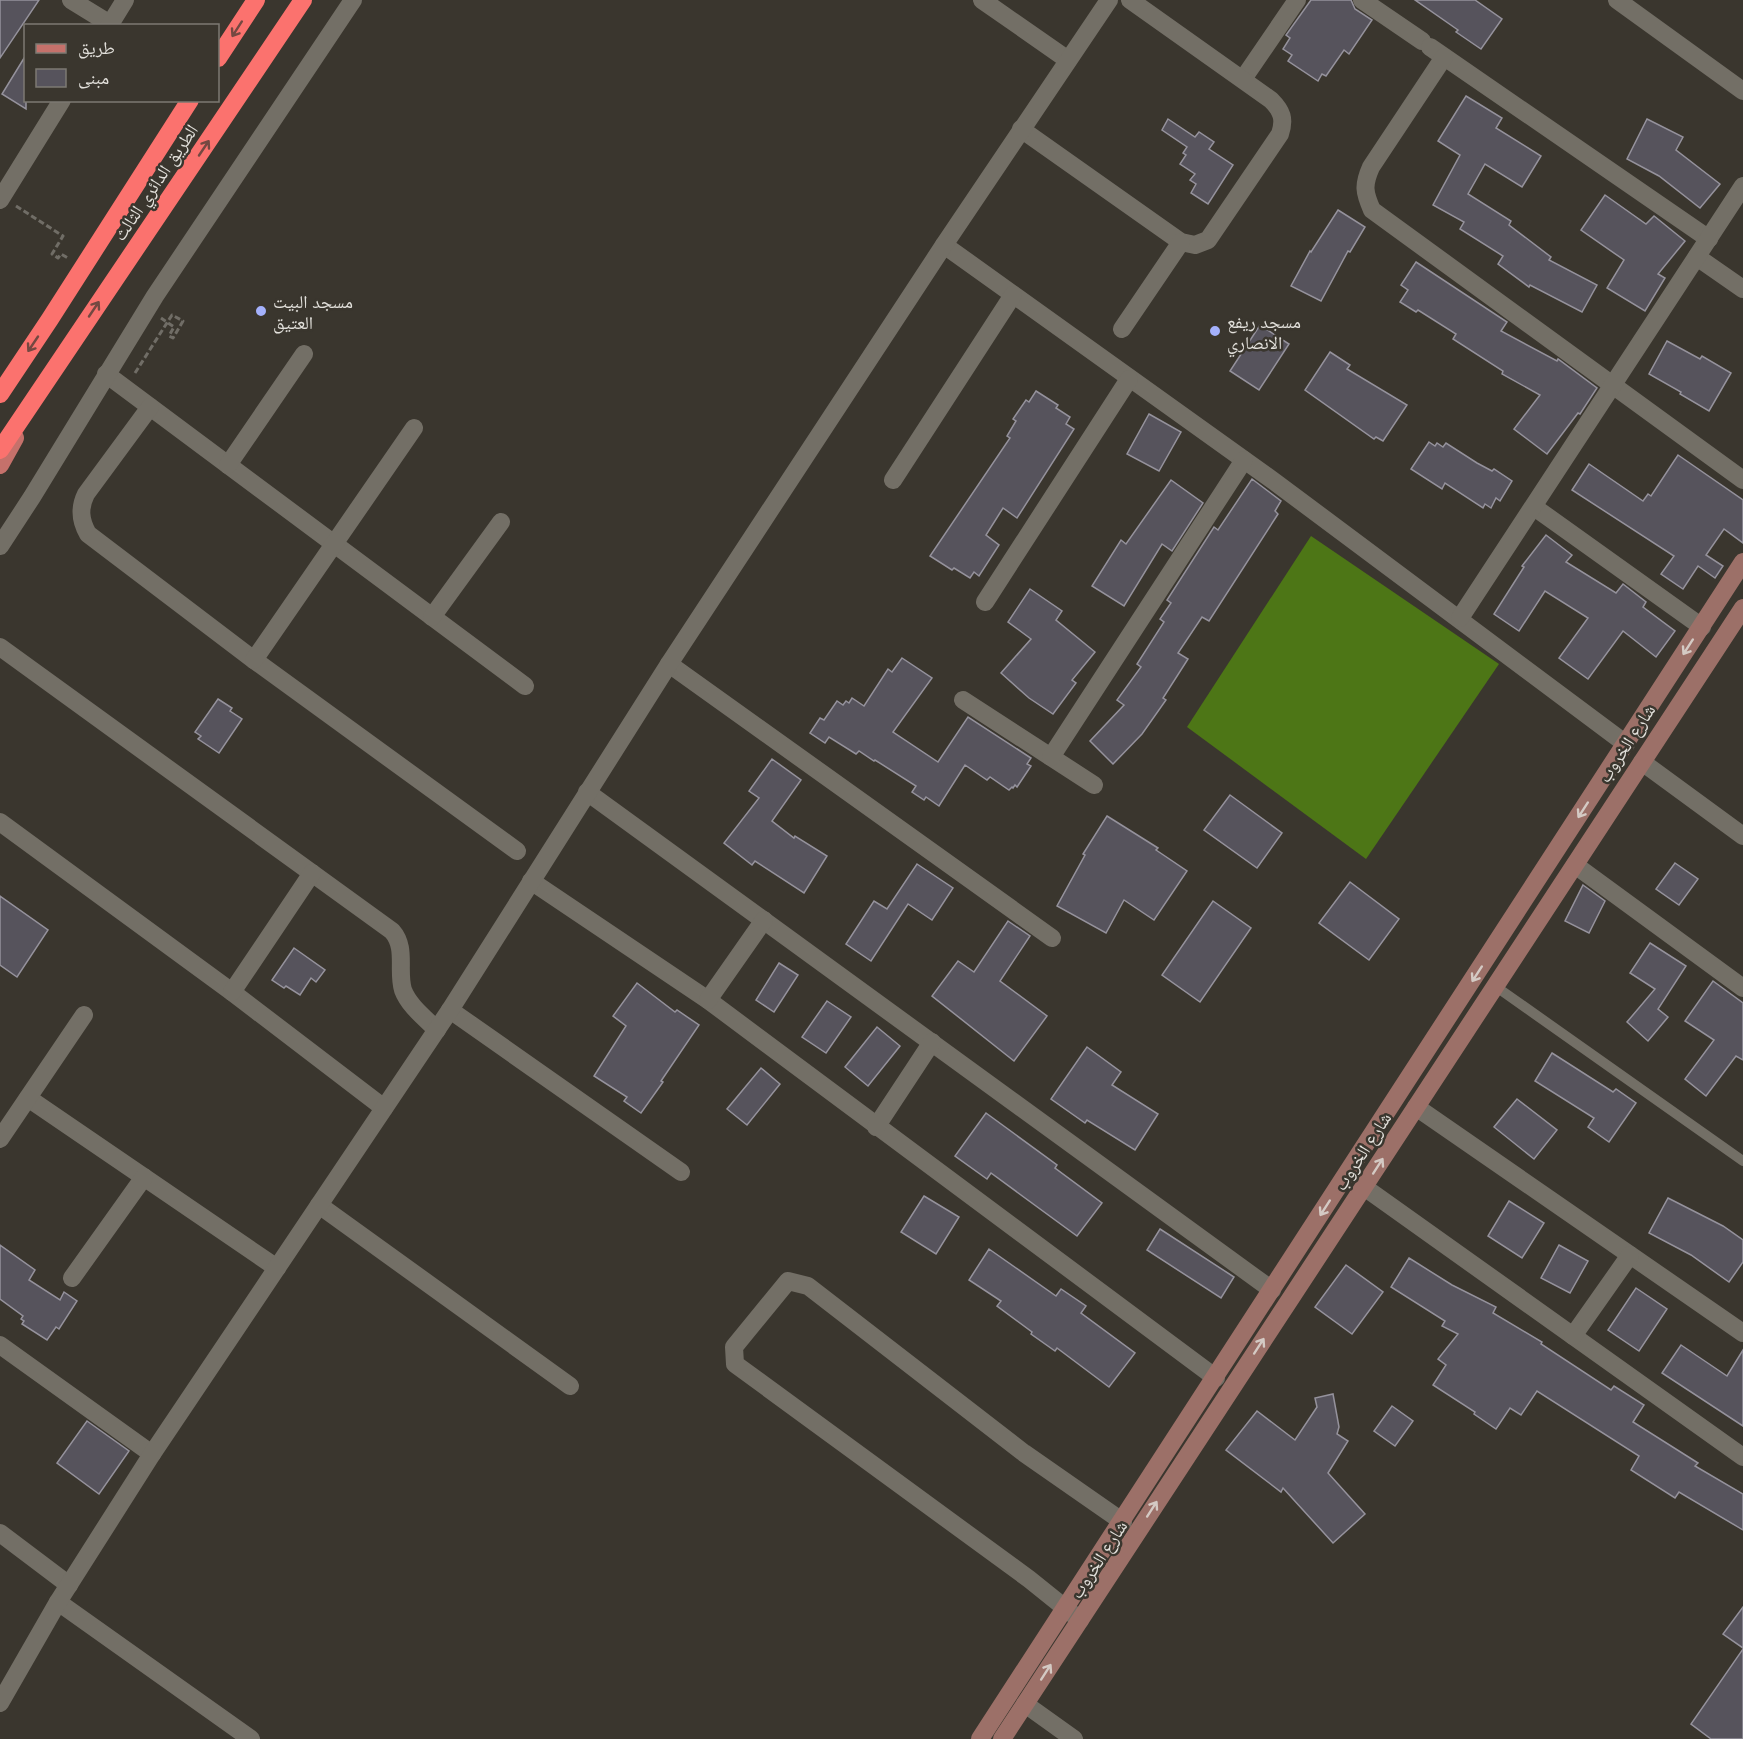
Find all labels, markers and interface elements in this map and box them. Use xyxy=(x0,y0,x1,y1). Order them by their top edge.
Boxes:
one-way arrow xyxy=(230,20,242,37)
legend xyxy=(24,24,219,102)
text: طريق xyxy=(78,35,115,59)
text: مبنى xyxy=(78,65,109,89)
street label: الطريق الدائري الثالث xyxy=(107,119,206,247)
one-way arrow xyxy=(198,140,210,157)
place label: مسجد البيت العتيق xyxy=(273,289,353,334)
one-way arrow xyxy=(88,301,100,318)
marker: مسجد البيت العتيق xyxy=(254,304,268,318)
place label: مسجد ريفع الانصاري xyxy=(1227,309,1301,358)
marker: مسجد ريفع الانصاري xyxy=(1208,324,1222,338)
one-way arrow xyxy=(27,335,39,352)
one-way arrow xyxy=(1682,638,1694,655)
street label: شارع الخروب xyxy=(1592,699,1660,787)
one-way arrow xyxy=(1576,802,1589,819)
one-way arrow xyxy=(1470,965,1482,982)
street label: شارع الخروب xyxy=(1328,1107,1396,1195)
one-way arrow xyxy=(1372,1158,1384,1175)
one-way arrow xyxy=(1319,1200,1331,1216)
one-way arrow xyxy=(1253,1338,1266,1355)
one-way arrow xyxy=(1146,1501,1159,1518)
street label: شارع الخروب xyxy=(1064,1515,1132,1603)
one-way arrow xyxy=(1039,1664,1052,1681)

